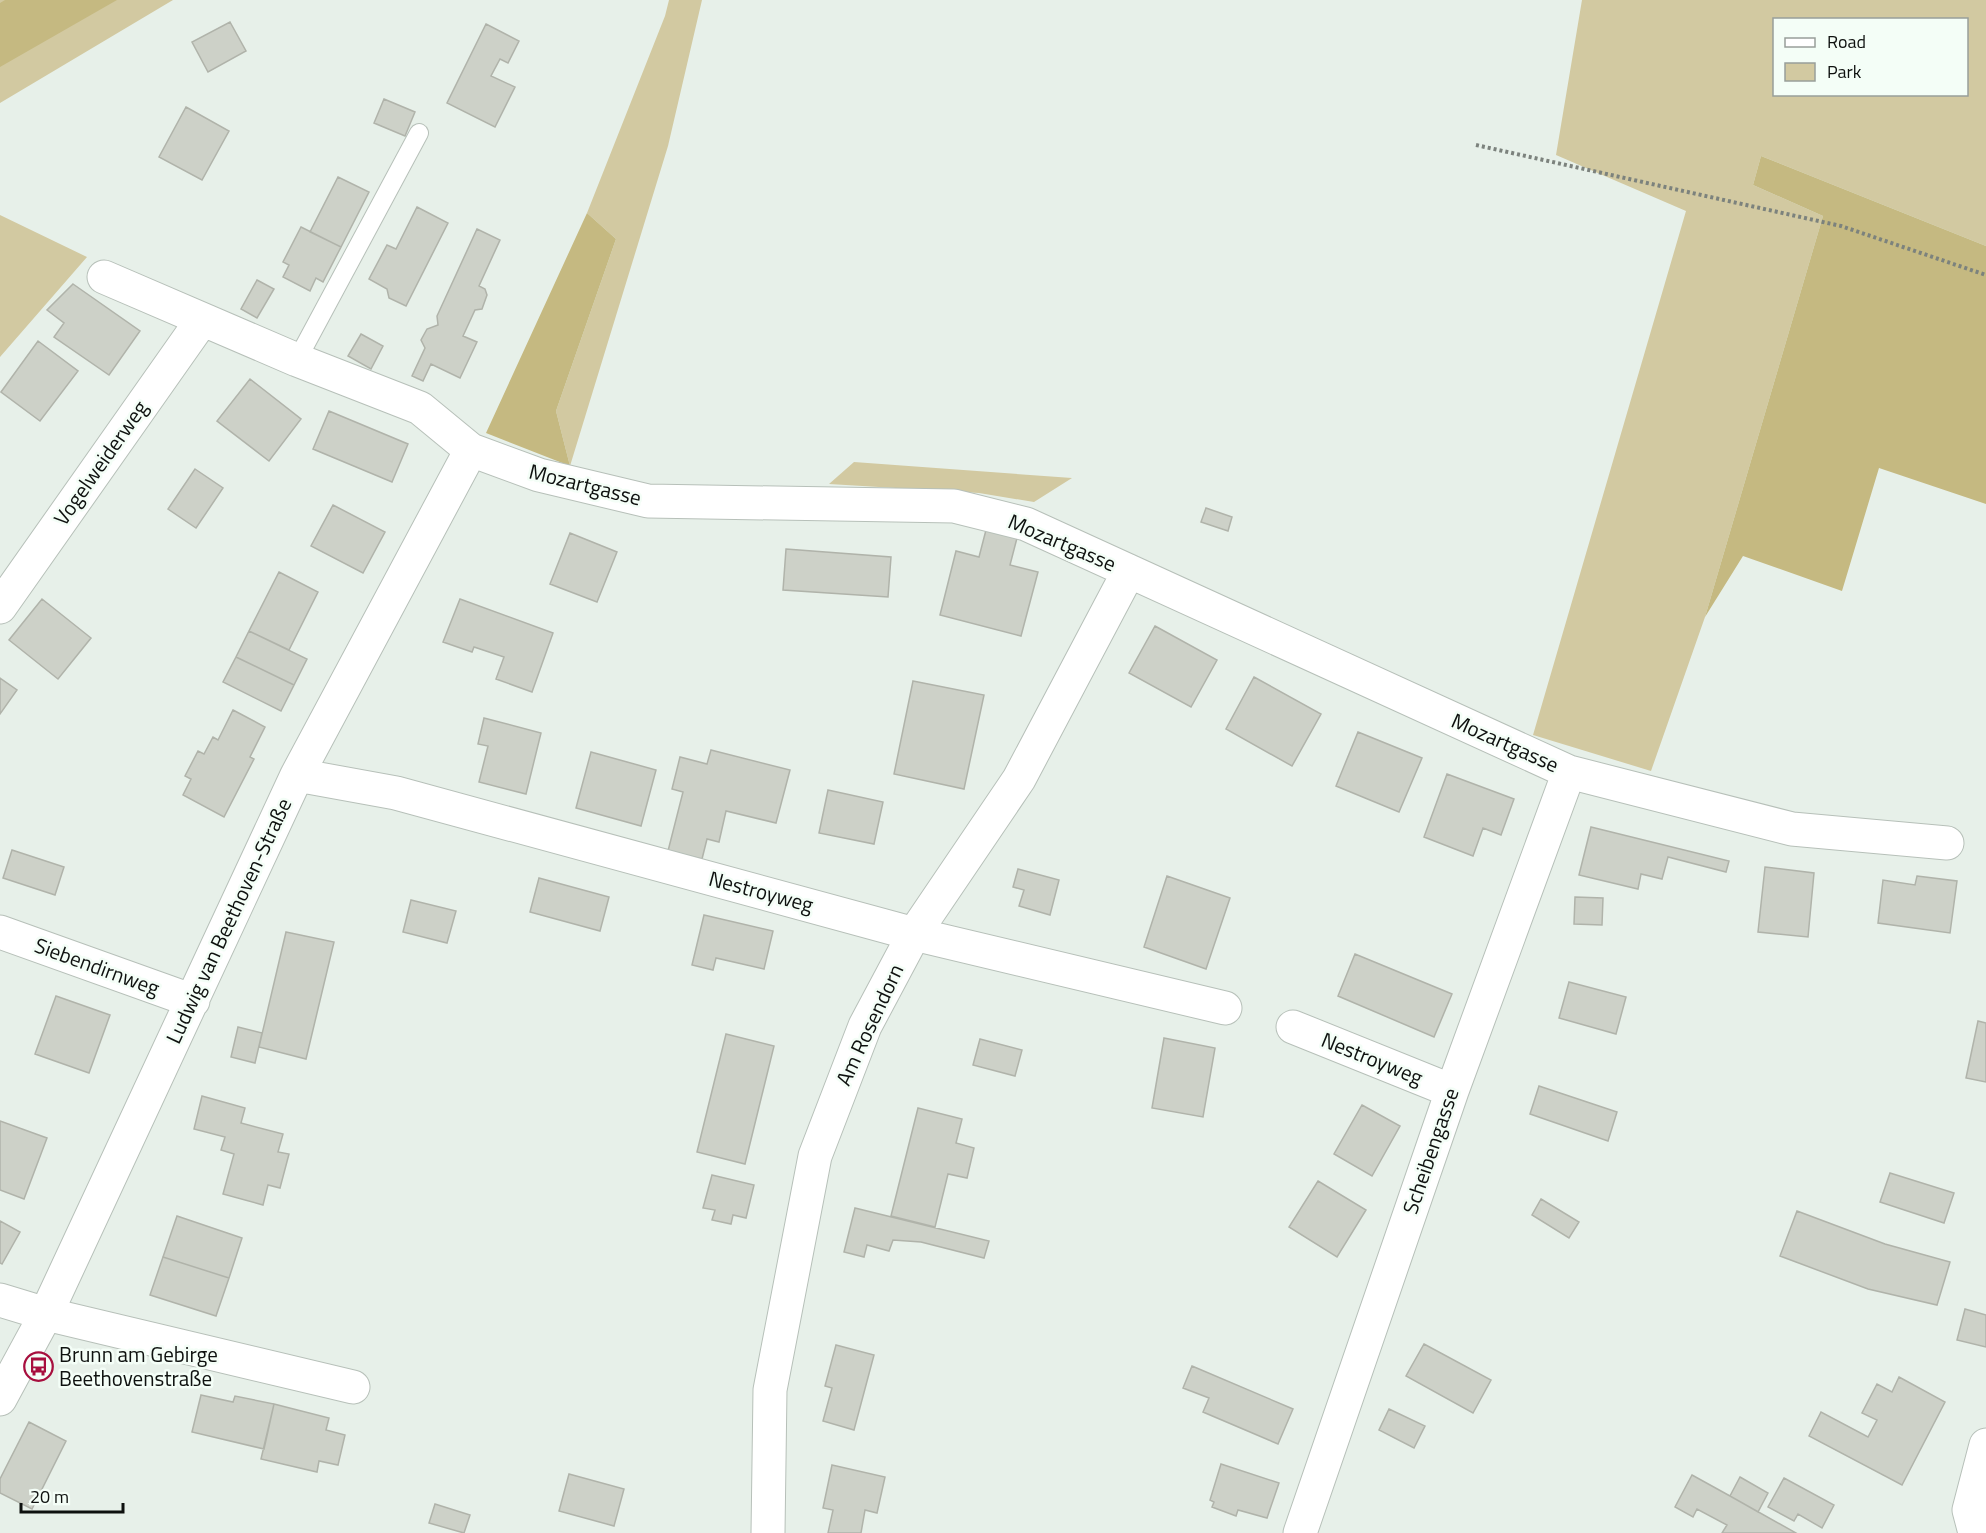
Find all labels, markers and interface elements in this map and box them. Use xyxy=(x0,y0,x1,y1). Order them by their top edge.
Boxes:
legend xyxy=(1773,18,1968,96)
text: Road xyxy=(1827,28,1866,55)
text: Park xyxy=(1827,58,1862,85)
street label: Vogelweiderweg xyxy=(45,393,155,532)
street label: Mozartgasse xyxy=(526,455,645,513)
street label: Mozartgasse xyxy=(1003,505,1121,579)
street label: Mozartgasse xyxy=(1446,704,1564,780)
street label: Ludwig van Beethoven-Straße xyxy=(157,793,299,1049)
street label: Nestroyweg xyxy=(705,862,817,920)
street label: Siebendirnweg xyxy=(30,929,165,1004)
street label: Am Rosendorn xyxy=(827,958,911,1091)
street label: Nestroyweg xyxy=(1317,1023,1428,1093)
street label: Scheibengasse xyxy=(1394,1083,1467,1218)
place label: Brunn am Gebirge Beethovenstraße xyxy=(59,1338,218,1394)
bus stop icon: Brunn am Gebirge Beethovenstraße xyxy=(22,1351,54,1383)
scale bar xyxy=(21,1476,123,1514)
text: 20 m xyxy=(30,1483,69,1510)

